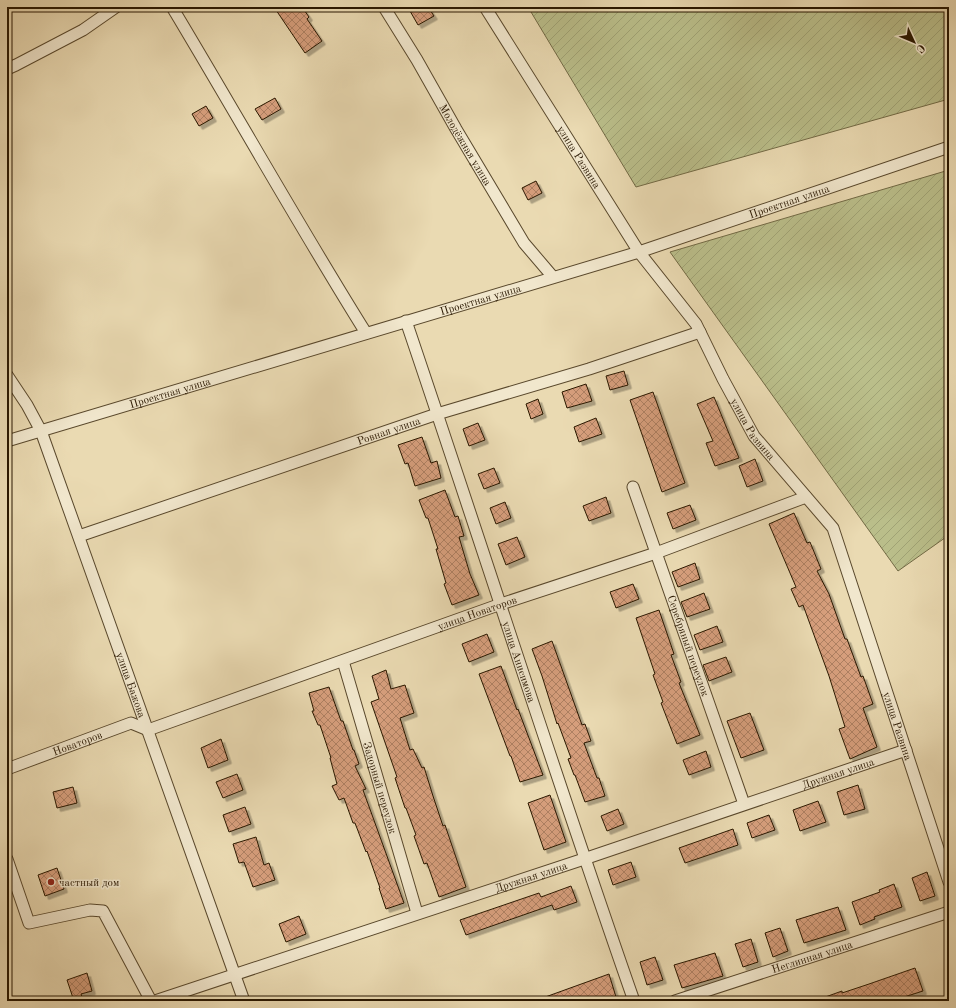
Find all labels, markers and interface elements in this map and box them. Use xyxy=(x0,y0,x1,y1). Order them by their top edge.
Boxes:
north arrow xyxy=(894,22,934,62)
text: С xyxy=(914,41,927,54)
street label: Молодёжная улица xyxy=(436,103,493,188)
street label: улица Развина xyxy=(554,124,602,191)
street label: Проектная улица xyxy=(748,184,832,221)
street label: Проектная улица xyxy=(439,283,523,318)
street label: Проектная улица xyxy=(128,376,213,411)
street label: улица Развина xyxy=(728,397,777,463)
street label: Ровная улица xyxy=(356,416,423,448)
street label: Серебряный переулок xyxy=(664,594,710,698)
street label: улица Новаторов xyxy=(436,595,519,633)
street label: улица Анисимова xyxy=(499,620,537,705)
street label: улица Бажова xyxy=(113,651,147,720)
street label: улица Развина xyxy=(880,691,913,763)
street label: Новаторов xyxy=(52,730,104,759)
street label: Задорный переулок xyxy=(360,741,398,836)
street label: Дружная улица xyxy=(801,757,876,792)
street label: Дружная улица xyxy=(494,861,569,895)
marker: частный дом xyxy=(46,877,56,887)
place label: частный дом xyxy=(59,878,119,889)
street label: Неглинная улица xyxy=(771,940,855,976)

